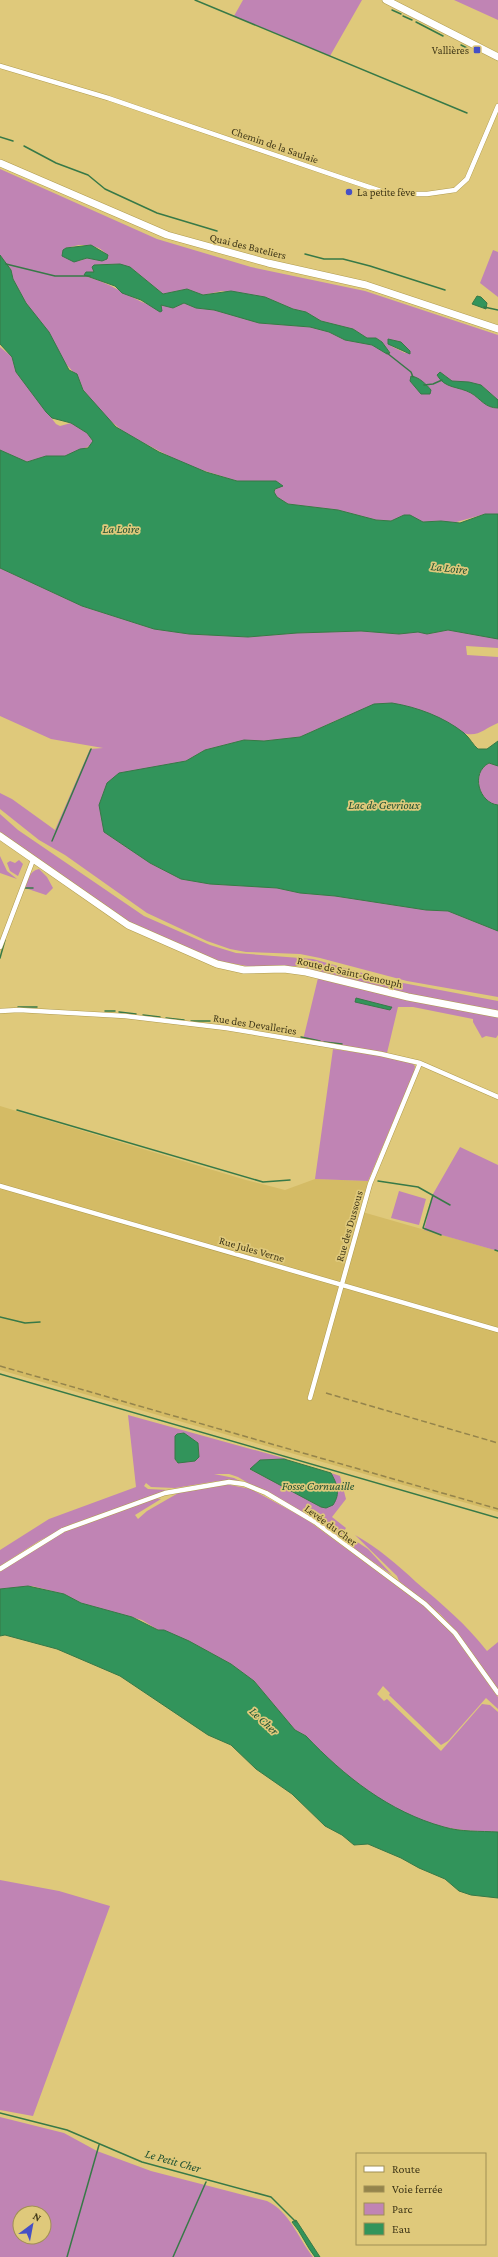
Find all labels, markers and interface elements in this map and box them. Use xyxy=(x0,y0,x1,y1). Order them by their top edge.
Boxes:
place label: Vallières xyxy=(432,44,469,56)
marker: Vallières xyxy=(472,45,482,55)
street label: Chemin de la Saulaie xyxy=(230,124,320,166)
place label: La petite fève xyxy=(357,186,415,199)
marker: La petite fève xyxy=(344,187,354,197)
street label: Quai des Bateliers xyxy=(208,231,288,261)
water label: La Loire xyxy=(103,522,140,536)
water label: La Loire xyxy=(430,559,468,577)
water label: Lac de Gevrioux xyxy=(348,798,421,812)
street label: Route de Saint-Genouph xyxy=(296,954,404,991)
street label: Rue des Devalleries xyxy=(212,1011,298,1037)
street label: Rue des Dussous xyxy=(333,1189,365,1263)
street label: Rue Jules Verne xyxy=(218,1234,286,1265)
water label: Fosse Cornuaille xyxy=(282,1479,355,1493)
street label: Levée du Cher xyxy=(302,1502,360,1548)
water label: Le Cher xyxy=(247,1704,282,1738)
water label: Le Petit Cher xyxy=(144,2146,203,2176)
legend xyxy=(356,2153,486,2245)
text: Route xyxy=(392,2162,420,2176)
text: Voie ferrée xyxy=(392,2182,443,2196)
text: Parc xyxy=(392,2202,412,2216)
north arrow xyxy=(12,2205,52,2245)
text: N xyxy=(31,2209,44,2224)
text: Eau xyxy=(392,2222,411,2236)

